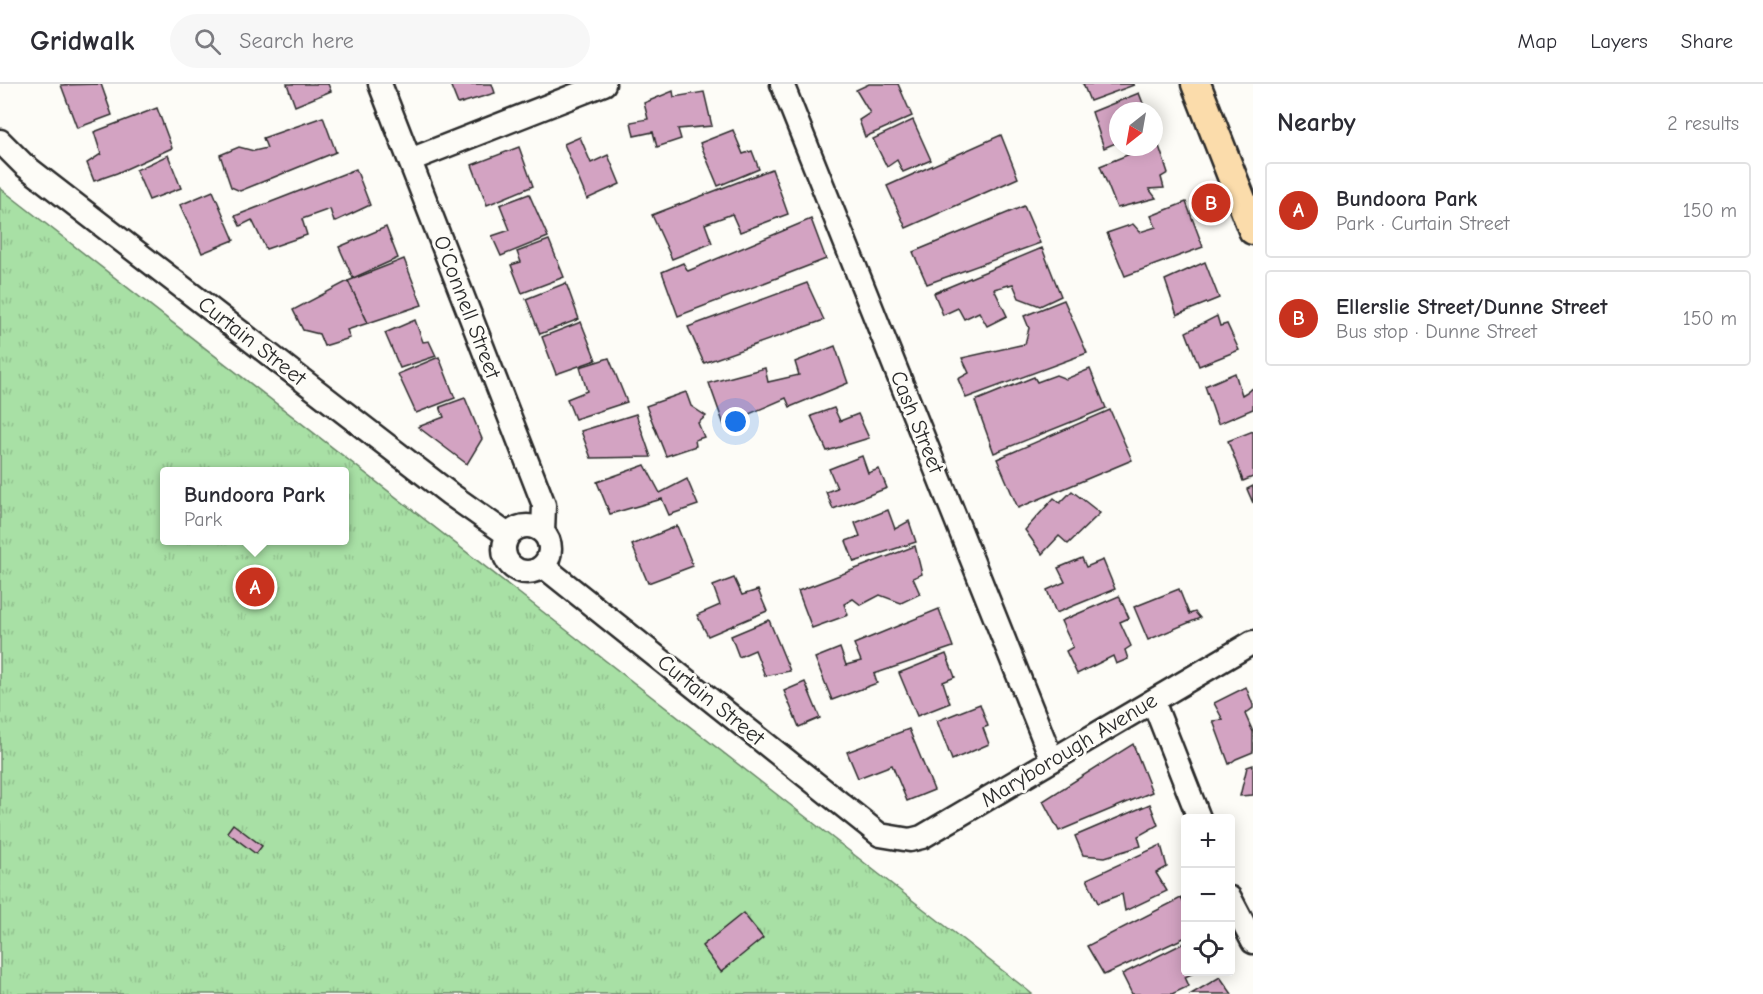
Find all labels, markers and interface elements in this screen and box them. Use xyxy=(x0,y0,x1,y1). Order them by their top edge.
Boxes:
search box xyxy=(170,14,590,68)
text: Gridwalk xyxy=(30,25,134,57)
icon: search xyxy=(191,25,224,58)
text: Search here xyxy=(239,28,354,54)
text: Map xyxy=(1518,29,1557,53)
text: Layers xyxy=(1590,29,1648,53)
text: Share xyxy=(1681,29,1733,53)
north arrow xyxy=(1109,102,1163,156)
text: Nearby xyxy=(1277,108,1356,138)
text: 2 results xyxy=(1667,112,1739,135)
pin: B xyxy=(1192,180,1230,226)
text: Bundoora Park xyxy=(1336,186,1477,212)
text: A xyxy=(1293,199,1304,222)
text: 150 m xyxy=(1683,199,1737,222)
text: Park · Curtain Street xyxy=(1336,212,1509,235)
street label: O'Connell Street xyxy=(428,232,506,383)
street label: Curtain Street xyxy=(193,291,312,392)
text: Ellerslie Street/Dunne Street xyxy=(1336,294,1607,320)
text: B xyxy=(1292,307,1305,330)
text: 150 m xyxy=(1683,307,1737,330)
text: Bus stop · Dunne Street xyxy=(1336,320,1537,343)
street label: Cash Street xyxy=(885,367,950,478)
your location xyxy=(721,407,750,436)
popup xyxy=(160,467,349,545)
text: Bundoora Park xyxy=(184,482,325,508)
text: Park xyxy=(184,508,222,531)
pin: A xyxy=(236,564,274,610)
street label: Curtain Street xyxy=(652,649,770,751)
street label: Maryborough Avenue xyxy=(976,687,1162,813)
map controls xyxy=(1181,814,1235,976)
button: + xyxy=(1181,814,1235,868)
button: − xyxy=(1181,868,1235,922)
button: locate xyxy=(1181,922,1235,976)

